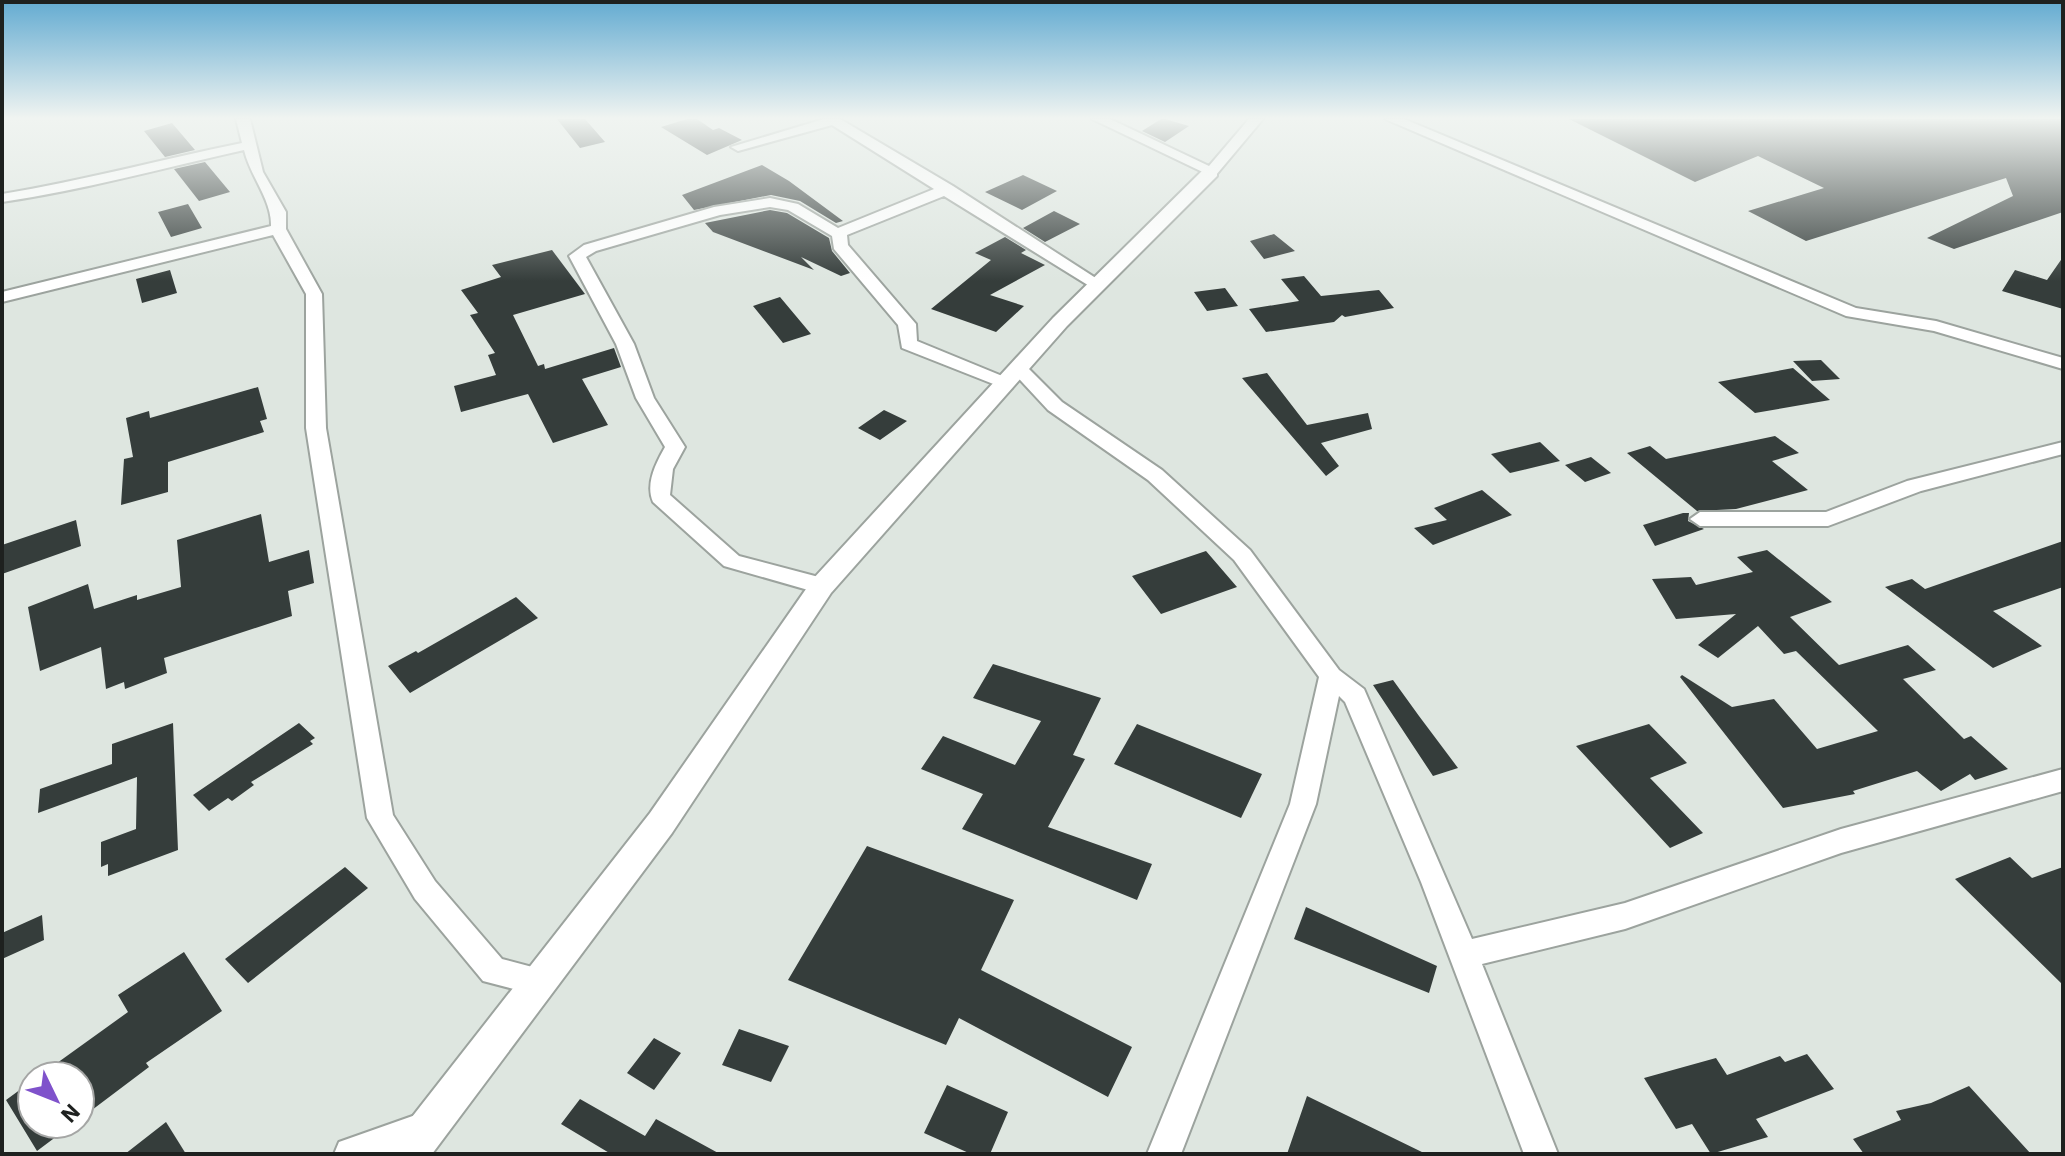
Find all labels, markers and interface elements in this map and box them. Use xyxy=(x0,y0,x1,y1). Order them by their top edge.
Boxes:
north arrow xyxy=(16,1060,96,1140)
text: N xyxy=(55,1098,87,1130)

